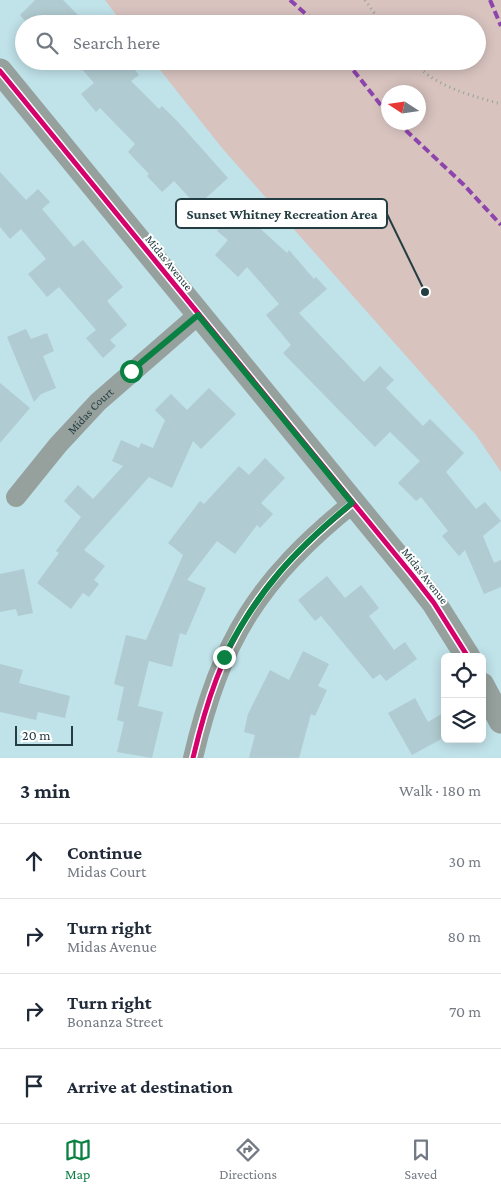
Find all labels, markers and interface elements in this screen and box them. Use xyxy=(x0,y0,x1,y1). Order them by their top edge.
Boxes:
search box xyxy=(15,15,486,70)
icon: search xyxy=(33,29,61,57)
text: Search here xyxy=(73,32,160,53)
north arrow xyxy=(381,85,426,130)
callout: Sunset Whitney Recreation Area xyxy=(176,199,387,228)
text: Sunset Whitney Recreation Area xyxy=(186,206,378,222)
street label: Midas Avenue xyxy=(142,232,196,294)
route start xyxy=(120,360,143,383)
street label: Midas Court xyxy=(65,384,117,437)
street label: Midas Avenue xyxy=(399,545,451,607)
route end xyxy=(213,646,236,669)
map controls xyxy=(441,653,486,743)
button: locate xyxy=(441,653,486,698)
button: layers xyxy=(441,698,486,743)
scale bar xyxy=(15,723,72,746)
text: 20 m xyxy=(22,727,50,743)
text: 3 min xyxy=(20,779,70,803)
text: Walk · 180 m xyxy=(399,782,481,799)
text: Continue xyxy=(67,842,142,863)
icon: ahead xyxy=(20,847,48,875)
text: 30 m xyxy=(449,853,481,870)
text: Midas Court xyxy=(67,863,146,880)
text: Turn right xyxy=(67,917,152,938)
icon: right xyxy=(20,922,48,950)
text: 80 m xyxy=(447,928,481,945)
text: Midas Avenue xyxy=(67,938,157,955)
text: Turn right xyxy=(67,992,152,1013)
icon: right xyxy=(20,997,48,1025)
text: 70 m xyxy=(449,1003,481,1020)
text: Bonanza Street xyxy=(67,1013,163,1030)
icon: arrive xyxy=(20,1072,48,1100)
text: Arrive at destination xyxy=(67,1076,233,1097)
tab: Map xyxy=(64,1136,92,1182)
tab: Directions xyxy=(219,1136,277,1182)
tab: Saved xyxy=(404,1136,437,1182)

